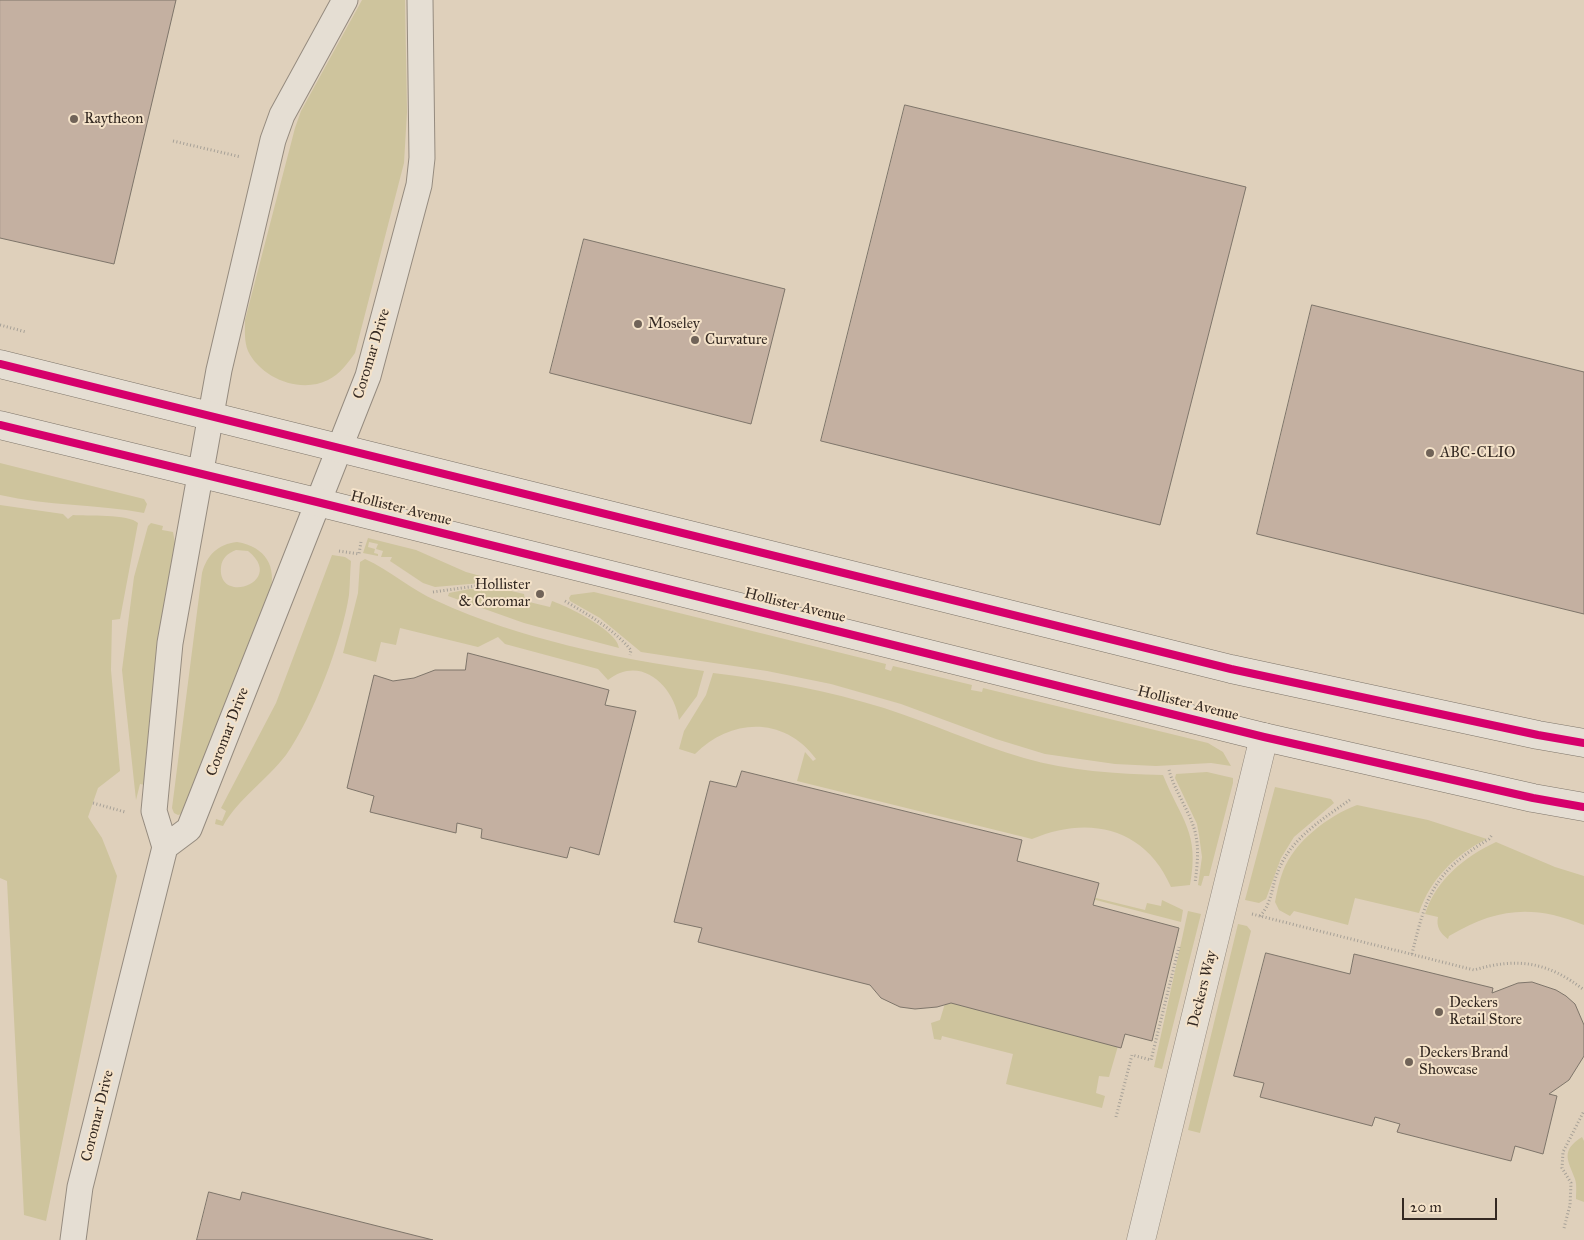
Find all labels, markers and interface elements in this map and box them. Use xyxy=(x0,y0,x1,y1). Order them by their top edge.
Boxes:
place label: Raytheon xyxy=(84,110,143,128)
marker: Raytheon xyxy=(68,113,80,125)
street label: Coromar Drive xyxy=(350,307,394,401)
place label: Moseley xyxy=(648,315,700,333)
marker: Moseley xyxy=(632,318,644,330)
place label: Curvature xyxy=(705,331,768,349)
marker: Curvature xyxy=(689,334,701,346)
place label: ABC-CLIO xyxy=(1440,444,1515,462)
marker: ABC-CLIO xyxy=(1424,447,1436,459)
street label: Hollister Avenue xyxy=(349,488,453,530)
place label: Hollister & Coromar xyxy=(458,576,530,611)
street label: Hollister Avenue xyxy=(743,585,847,627)
marker: Hollister & Coromar xyxy=(534,588,546,600)
street label: Hollister Avenue xyxy=(1136,683,1240,725)
street label: Coromar Drive xyxy=(203,685,253,779)
street label: Deckers Way xyxy=(1185,949,1221,1029)
place label: Deckers Retail Store xyxy=(1449,994,1522,1029)
marker: Deckers Retail Store xyxy=(1433,1006,1445,1018)
place label: Deckers Brand Showcase xyxy=(1419,1044,1508,1079)
marker: Deckers Brand Showcase xyxy=(1403,1056,1415,1068)
street label: Coromar Drive xyxy=(78,1068,118,1164)
scale bar xyxy=(1404,1188,1499,1220)
text: 20 m xyxy=(1410,1198,1442,1216)

